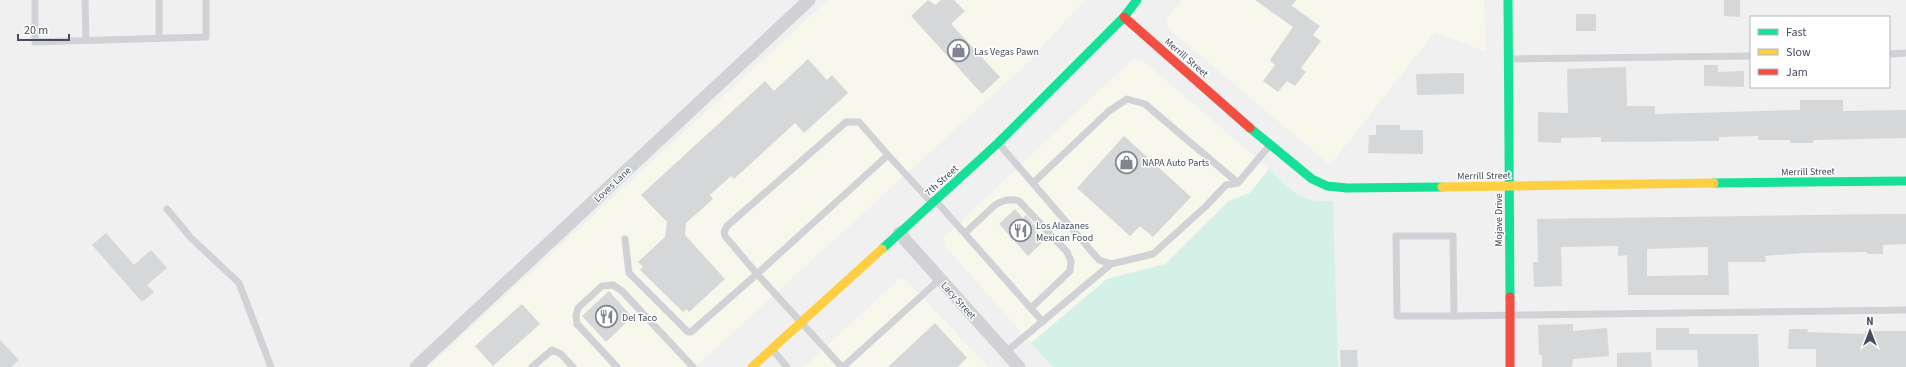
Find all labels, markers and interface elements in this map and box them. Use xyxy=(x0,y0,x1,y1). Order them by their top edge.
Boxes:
scale bar xyxy=(18,16,69,42)
legend xyxy=(1750,16,1890,88)
text: 20 m xyxy=(24,22,48,39)
text: Fast xyxy=(1786,24,1806,41)
street label: Merrill Street xyxy=(1161,35,1212,81)
shop icon: Las Vegas Pawn xyxy=(946,38,972,64)
text: Slow xyxy=(1786,44,1811,61)
place label: Las Vegas Pawn xyxy=(974,45,1039,59)
text: Jam xyxy=(1786,64,1808,81)
shop icon: NAPA Auto Parts xyxy=(1114,149,1140,175)
place label: NAPA Auto Parts xyxy=(1142,156,1209,170)
street label: 7th Street xyxy=(922,161,962,200)
street label: Loves Lane xyxy=(591,164,634,206)
street label: Merrill Street xyxy=(1781,165,1836,179)
street label: Merrill Street xyxy=(1457,169,1512,183)
street label: Mojave Drive xyxy=(1492,193,1506,247)
restaurant icon: Los Alazanes Mexican Food xyxy=(1008,218,1034,244)
place label: Los Alazanes Mexican Food xyxy=(1036,219,1093,245)
street label: Lacy Street xyxy=(938,279,979,323)
restaurant icon: Del Taco xyxy=(594,304,620,330)
place label: Del Taco xyxy=(622,311,657,325)
north arrow xyxy=(1850,311,1890,351)
text: N xyxy=(1866,314,1874,329)

